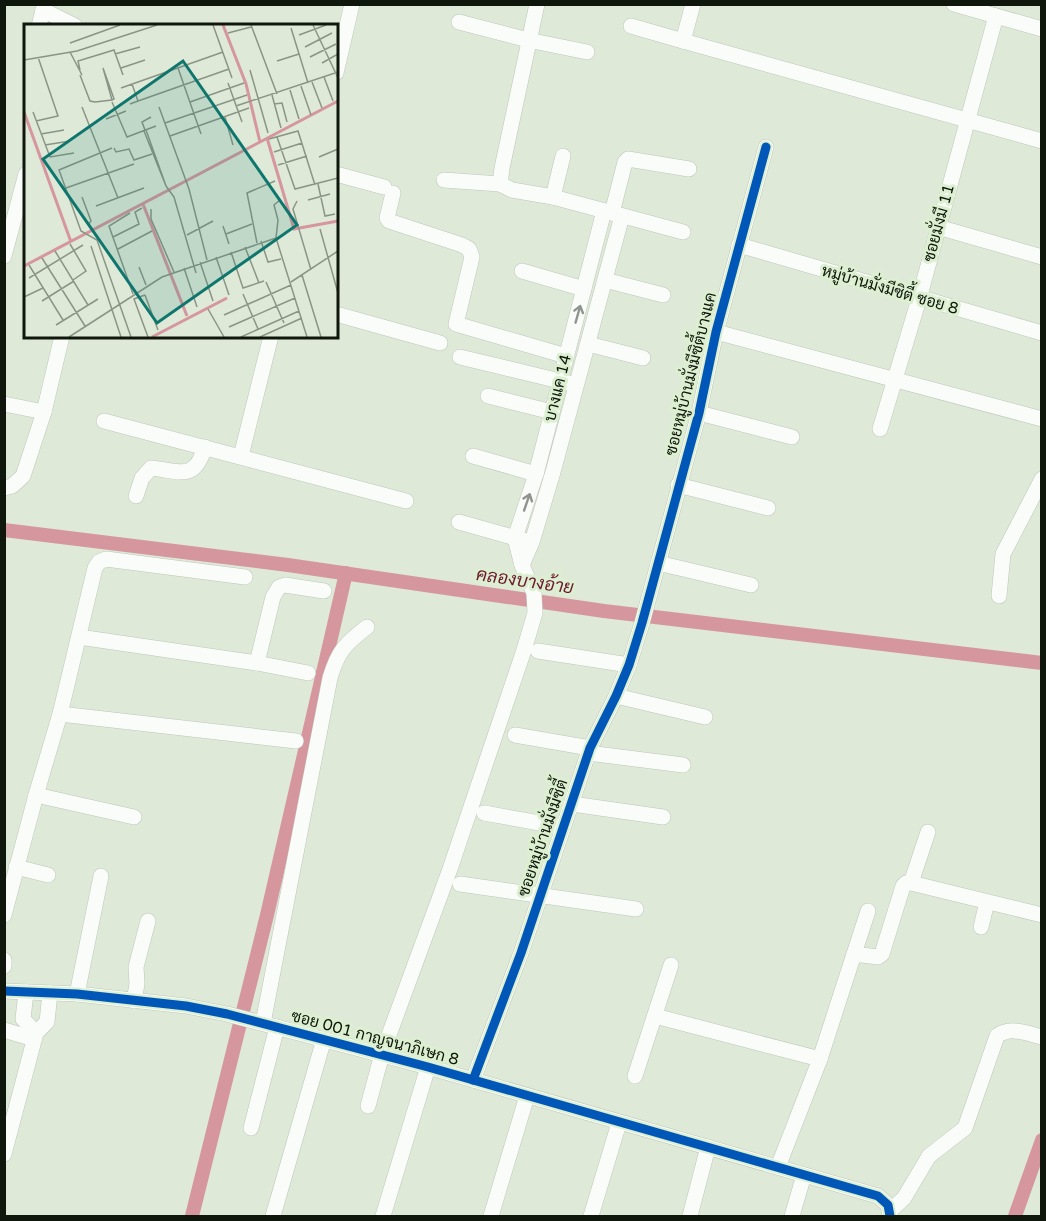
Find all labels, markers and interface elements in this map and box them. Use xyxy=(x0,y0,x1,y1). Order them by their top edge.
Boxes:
inset map xyxy=(24,24,338,338)
street label: ซอยมั่งมี 11 xyxy=(915,181,959,264)
street label: หมู่บ้านมั่งมีซิตี้ ซอย 8 xyxy=(819,256,962,320)
street label: ซอยหมู่บ้านมั่งมีซิตี้บางแค xyxy=(656,289,722,458)
one-way arrow xyxy=(572,305,584,324)
street label: บางแค 14 xyxy=(540,352,576,424)
one-way arrow xyxy=(522,493,533,512)
water label: คลองบางอ้าย xyxy=(475,562,575,599)
street label: ซอยหมู่บ้านมั่งมีซิตี้ xyxy=(509,774,574,900)
street label: ซอย 001 กาญจนาภิเษก 8 xyxy=(289,1006,461,1070)

